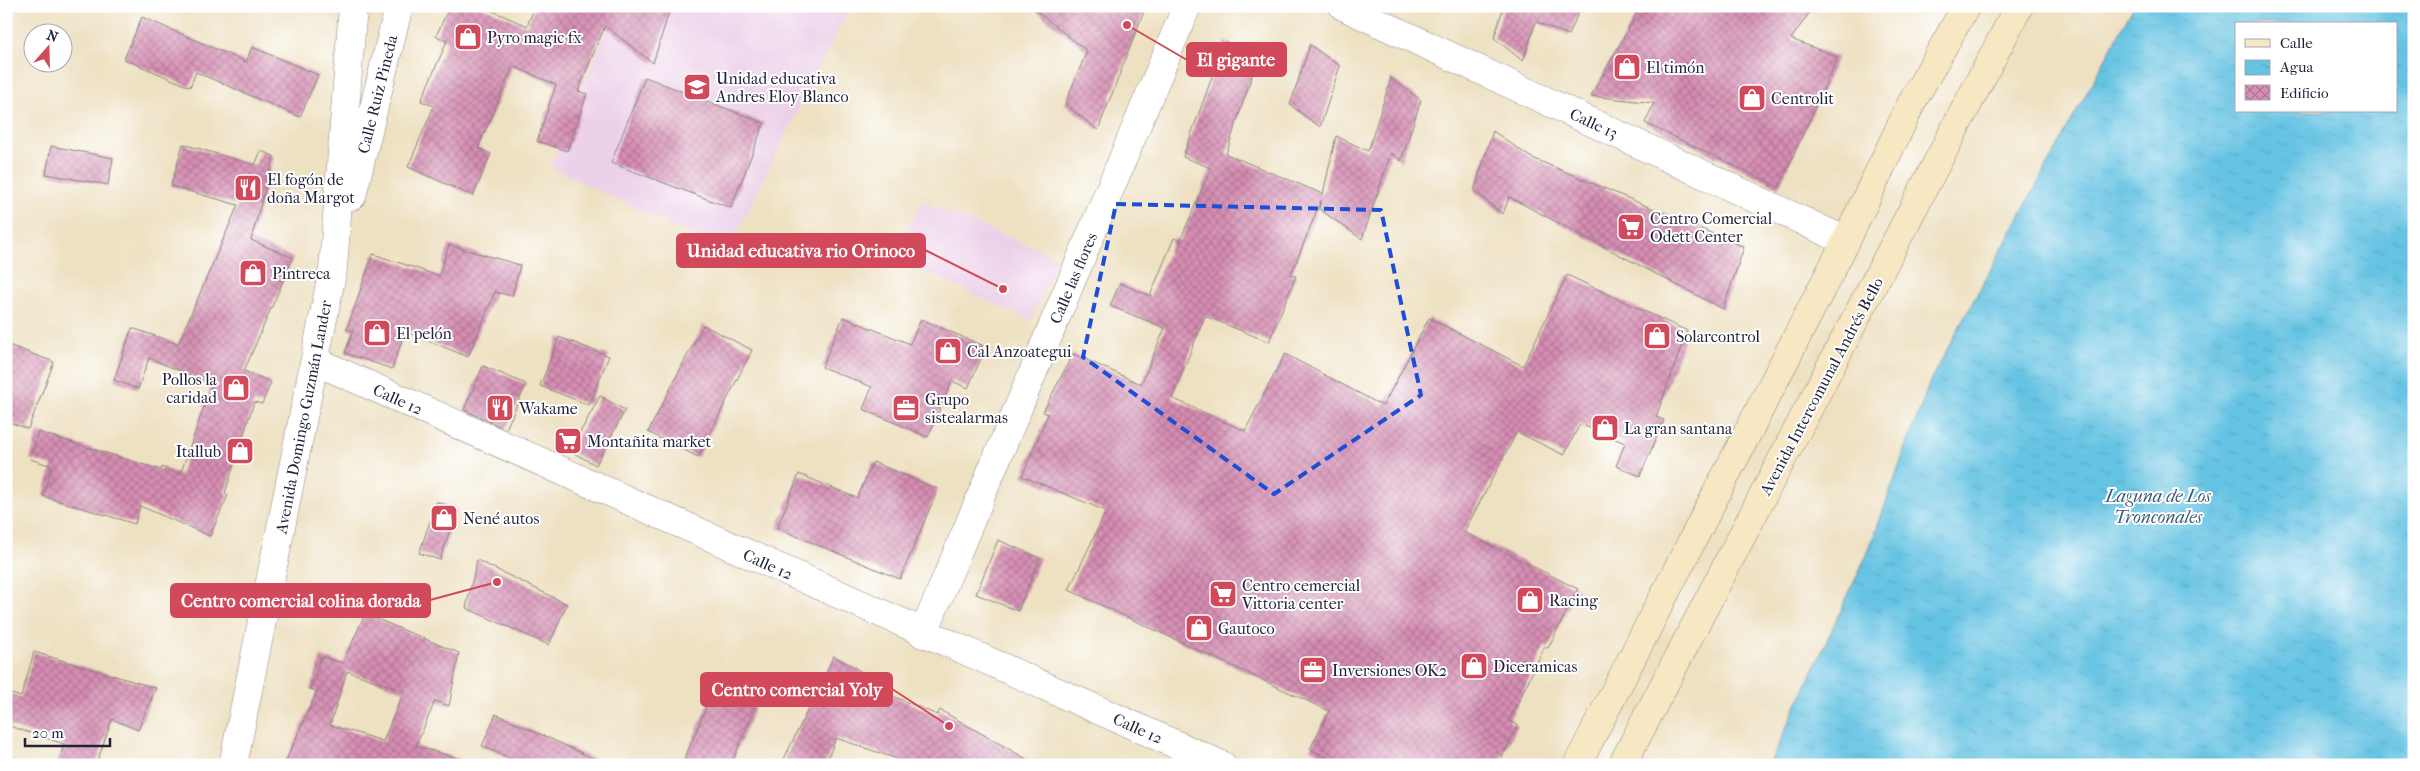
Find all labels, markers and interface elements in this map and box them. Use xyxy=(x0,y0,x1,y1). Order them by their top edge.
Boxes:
north arrow xyxy=(22,22,72,72)
shop icon: Pyro magic fx xyxy=(453,22,483,52)
legend xyxy=(2235,22,2398,112)
text: N xyxy=(44,26,61,46)
place label: Pyro magic fx xyxy=(487,28,582,47)
street label: Calle Ruiz Pineda xyxy=(354,32,402,155)
text: Calle xyxy=(2280,34,2313,52)
callout: El gigante xyxy=(1187,43,1286,76)
text: El gigante xyxy=(1197,50,1275,71)
shop icon: El timón xyxy=(1612,52,1642,82)
place label: El timón xyxy=(1646,58,1705,77)
text: Agua xyxy=(2279,58,2314,76)
place label: Unidad educativa Andres Eloy Blanco xyxy=(715,69,849,106)
school or university icon: Unidad educativa Andres Eloy Blanco xyxy=(682,72,712,102)
shop icon: Centrolit xyxy=(1737,83,1767,113)
text: Edificio xyxy=(2280,84,2329,102)
place label: Centrolit xyxy=(1771,89,1834,108)
street label: Calle 13 xyxy=(1567,104,1621,143)
place label: El fogón de doña Margot xyxy=(267,170,355,207)
restaurant icon: El fogón de doña Margot xyxy=(233,173,263,203)
place label: Centro Comercial Odett Center xyxy=(1650,209,1773,246)
supermarket icon: Centro Comercial Odett Center xyxy=(1616,212,1646,242)
street label: Calle las flores xyxy=(1046,230,1101,327)
callout: Unidad educativa rio Orinoco xyxy=(677,234,925,267)
text: Unidad educativa rio Orinoco xyxy=(686,241,915,262)
shop icon: Pintreca xyxy=(238,258,268,288)
place label: Pintreca xyxy=(272,264,331,283)
street label: Avenida Intercomunal Andrés Bello xyxy=(1755,274,1887,499)
street label: Avenida Domingo Guzmán Lander xyxy=(271,299,335,536)
shop icon: El pelón xyxy=(362,318,392,348)
shop icon: Solarcontrol xyxy=(1642,321,1672,351)
place label: El pelón xyxy=(396,324,452,343)
place label: Solarcontrol xyxy=(1676,327,1760,346)
shop icon: Cal Anzoategui xyxy=(933,336,963,366)
place label: Cal Anzoategui xyxy=(967,342,1072,361)
place label: Pollos la caridad xyxy=(162,370,218,407)
shop icon: Pollos la caridad xyxy=(221,373,251,403)
street label: Calle 12 xyxy=(370,380,425,419)
place label: Grupo sistealarmas xyxy=(925,390,1008,427)
restaurant icon: Wakame xyxy=(485,393,515,423)
office icon: Grupo sistealarmas xyxy=(891,393,921,423)
place label: Wakame xyxy=(518,399,578,418)
shop icon: La gran santana xyxy=(1590,413,1620,443)
place label: La gran santana xyxy=(1624,419,1733,438)
supermarket icon: Montañita market xyxy=(553,426,583,456)
place label: Montañita market xyxy=(587,432,711,451)
shop icon: Itallub xyxy=(225,436,255,466)
place label: Itallub xyxy=(176,442,221,461)
water label: Laguna de Los Tronconales xyxy=(2103,486,2211,528)
shop icon: Nené autos xyxy=(429,503,459,533)
place label: Nené autos xyxy=(463,509,539,528)
street label: Calle 12 xyxy=(740,545,795,584)
place label: Centro cemercial Vittoria center xyxy=(1241,576,1361,613)
supermarket icon: Centro cemercial Vittoria center xyxy=(1208,579,1238,609)
callout: Centro comercial colina dorada xyxy=(171,584,430,617)
shop icon: Racing xyxy=(1515,585,1545,615)
text: Centro comercial colina dorada xyxy=(181,591,422,612)
place label: Racing xyxy=(1549,591,1598,610)
shop icon: Gautoco xyxy=(1184,613,1214,643)
place label: Gautoco xyxy=(1218,619,1275,638)
shop icon: Diceramicas xyxy=(1459,651,1489,681)
office icon: Inversiones OK2 xyxy=(1298,655,1328,685)
place label: Diceramicas xyxy=(1493,657,1577,676)
place label: Inversiones OK2 xyxy=(1332,661,1447,680)
callout: Centro comercial Yoly xyxy=(701,673,892,706)
text: Centro comercial Yoly xyxy=(712,680,884,701)
street label: Calle 12 xyxy=(1110,709,1165,748)
scale bar xyxy=(25,716,110,748)
text: 20 m xyxy=(32,724,64,742)

